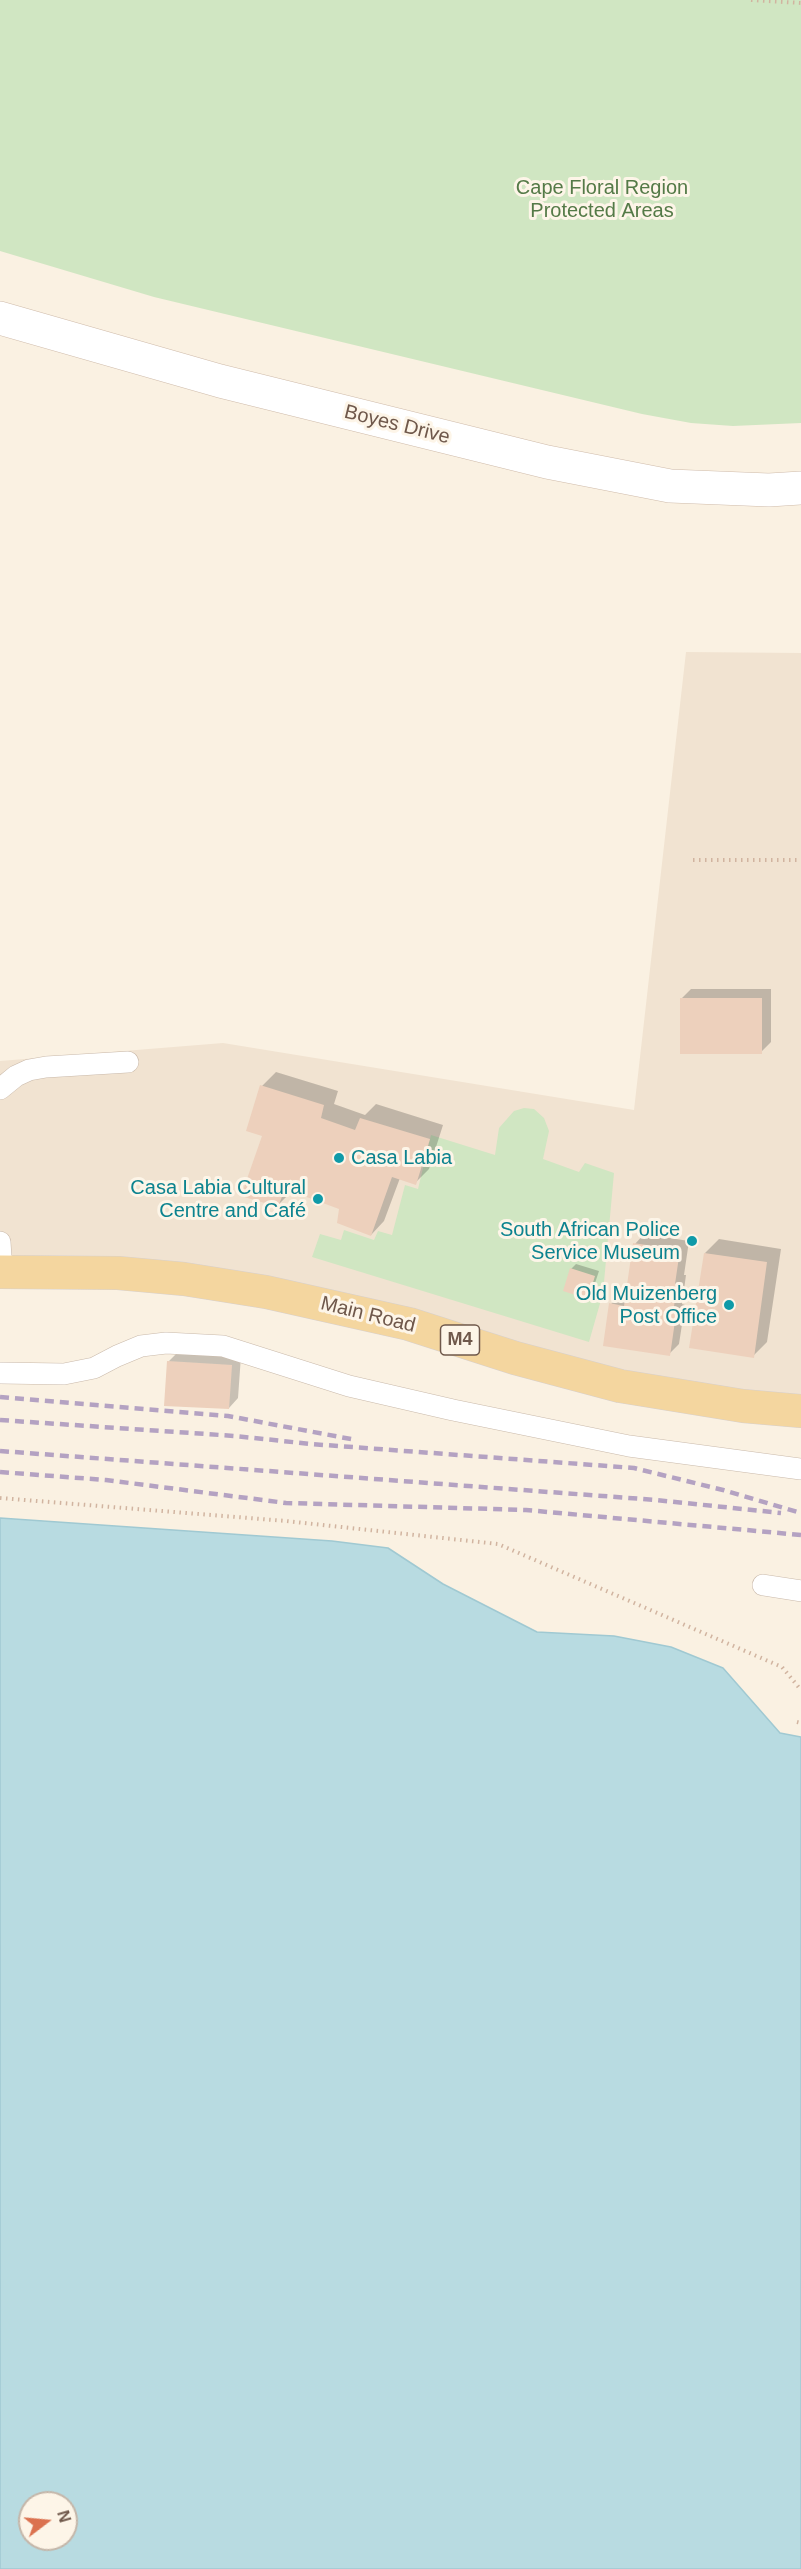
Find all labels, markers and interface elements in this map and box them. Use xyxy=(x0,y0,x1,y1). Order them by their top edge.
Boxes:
park label: Cape Floral Region Protected Areas xyxy=(516,176,688,223)
street label: Boyes Drive xyxy=(342,400,452,450)
place label: Casa Labia xyxy=(351,1146,452,1170)
marker: Casa Labia xyxy=(332,1151,346,1165)
place label: Casa Labia Cultural Centre and Café xyxy=(130,1176,306,1223)
marker: Casa Labia Cultural Centre and Café xyxy=(311,1192,325,1206)
place label: South African Police Service Museum xyxy=(500,1218,680,1265)
marker: South African Police Service Museum xyxy=(685,1234,699,1248)
place label: Old Muizenberg Post Office xyxy=(576,1282,717,1329)
street label: Main Road xyxy=(318,1292,418,1338)
marker: Old Muizenberg Post Office xyxy=(722,1298,736,1312)
road number: M4 xyxy=(440,1325,480,1355)
north arrow xyxy=(18,2491,78,2551)
text: N xyxy=(54,2509,74,2524)

